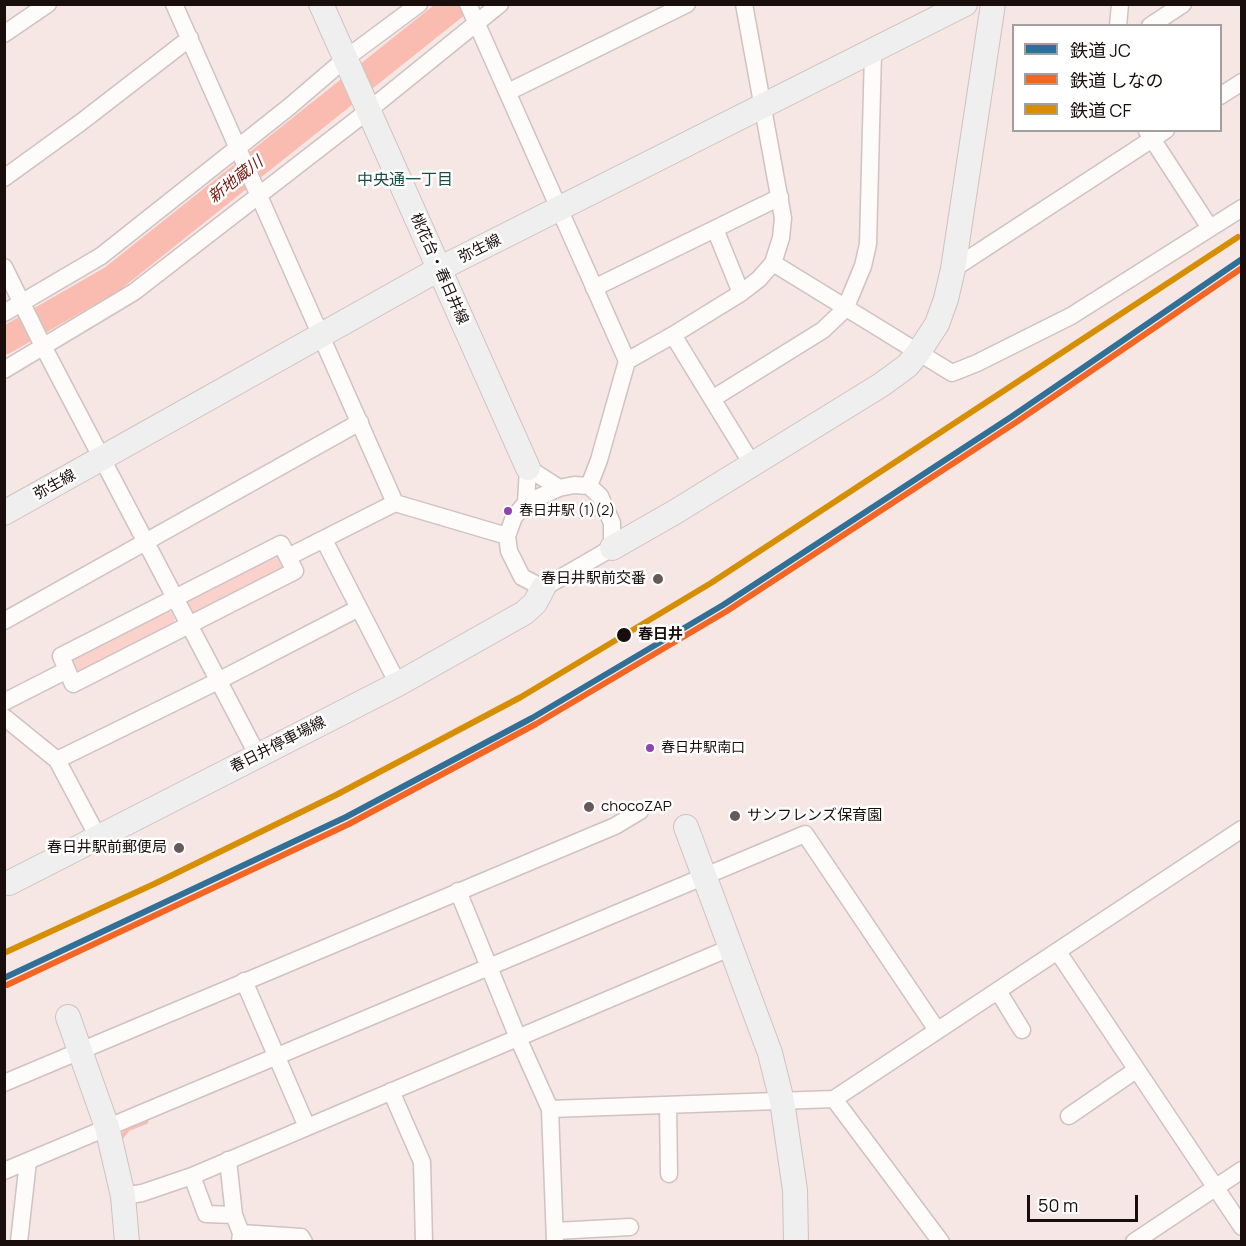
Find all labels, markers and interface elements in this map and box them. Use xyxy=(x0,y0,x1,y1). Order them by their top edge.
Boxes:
legend xyxy=(1012,24,1222,132)
text: 鉄道 JC xyxy=(1070,38,1131,62)
text: 鉄道 しなの xyxy=(1070,68,1164,92)
text: 鉄道 CF xyxy=(1070,98,1132,122)
water label: 新地蔵川 xyxy=(205,153,267,207)
district label: 中央通一丁目 xyxy=(357,171,453,191)
street label: 桃花台・春日井線 xyxy=(406,211,472,327)
street label: 弥生線 xyxy=(456,231,504,267)
street label: 弥生線 xyxy=(31,466,79,504)
place label: 春日井駅 (1)(2) xyxy=(519,503,615,519)
marker: 春日井駅 (1)(2) xyxy=(502,505,514,517)
place label: 春日井駅前交番 xyxy=(541,570,646,588)
marker: 春日井駅前交番 xyxy=(651,572,665,586)
marker: 春日井 xyxy=(615,626,633,644)
place label: 春日井 xyxy=(638,626,683,644)
street label: 春日井停車場線 xyxy=(227,713,329,777)
place label: 春日井駅南口 xyxy=(661,740,745,756)
marker: 春日井駅南口 xyxy=(644,742,656,754)
place label: chocoZAP xyxy=(601,798,672,816)
marker: chocoZAP xyxy=(582,800,596,814)
place label: サンフレンズ保育園 xyxy=(747,807,882,825)
marker: サンフレンズ保育園 xyxy=(728,809,742,823)
place label: 春日井駅前郵便局 xyxy=(47,839,167,857)
marker: 春日井駅前郵便局 xyxy=(172,841,186,855)
scale bar xyxy=(1030,1183,1141,1221)
text: 50 m xyxy=(1038,1193,1078,1217)

